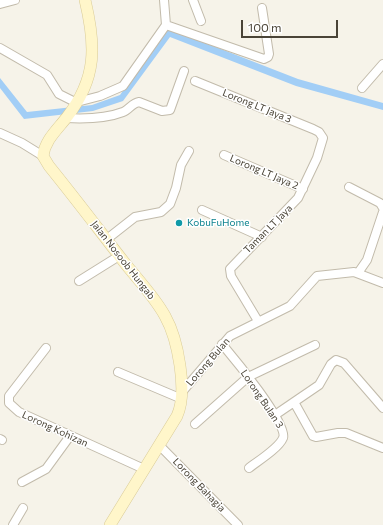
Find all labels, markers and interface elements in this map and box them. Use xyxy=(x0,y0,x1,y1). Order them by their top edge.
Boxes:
scale bar xyxy=(243,12,340,38)
text: 100 m xyxy=(248,20,282,34)
street label: Lorong LT Jaya 3 xyxy=(221,87,293,125)
street label: Lorong LT Jaya 2 xyxy=(228,152,300,192)
street label: Taman LT Jaya xyxy=(241,202,295,256)
place label: KobuFuHome xyxy=(187,217,249,229)
street label: Jalan Nosoob Hungab xyxy=(89,218,157,302)
marker: KobuFuHome xyxy=(174,218,184,228)
street label: Lorong Bulan xyxy=(184,335,232,389)
street label: Lorong Bulan 3 xyxy=(238,368,286,430)
street label: Lorong Kohizan xyxy=(20,409,90,449)
street label: Lorong Bahagia xyxy=(170,456,228,514)

